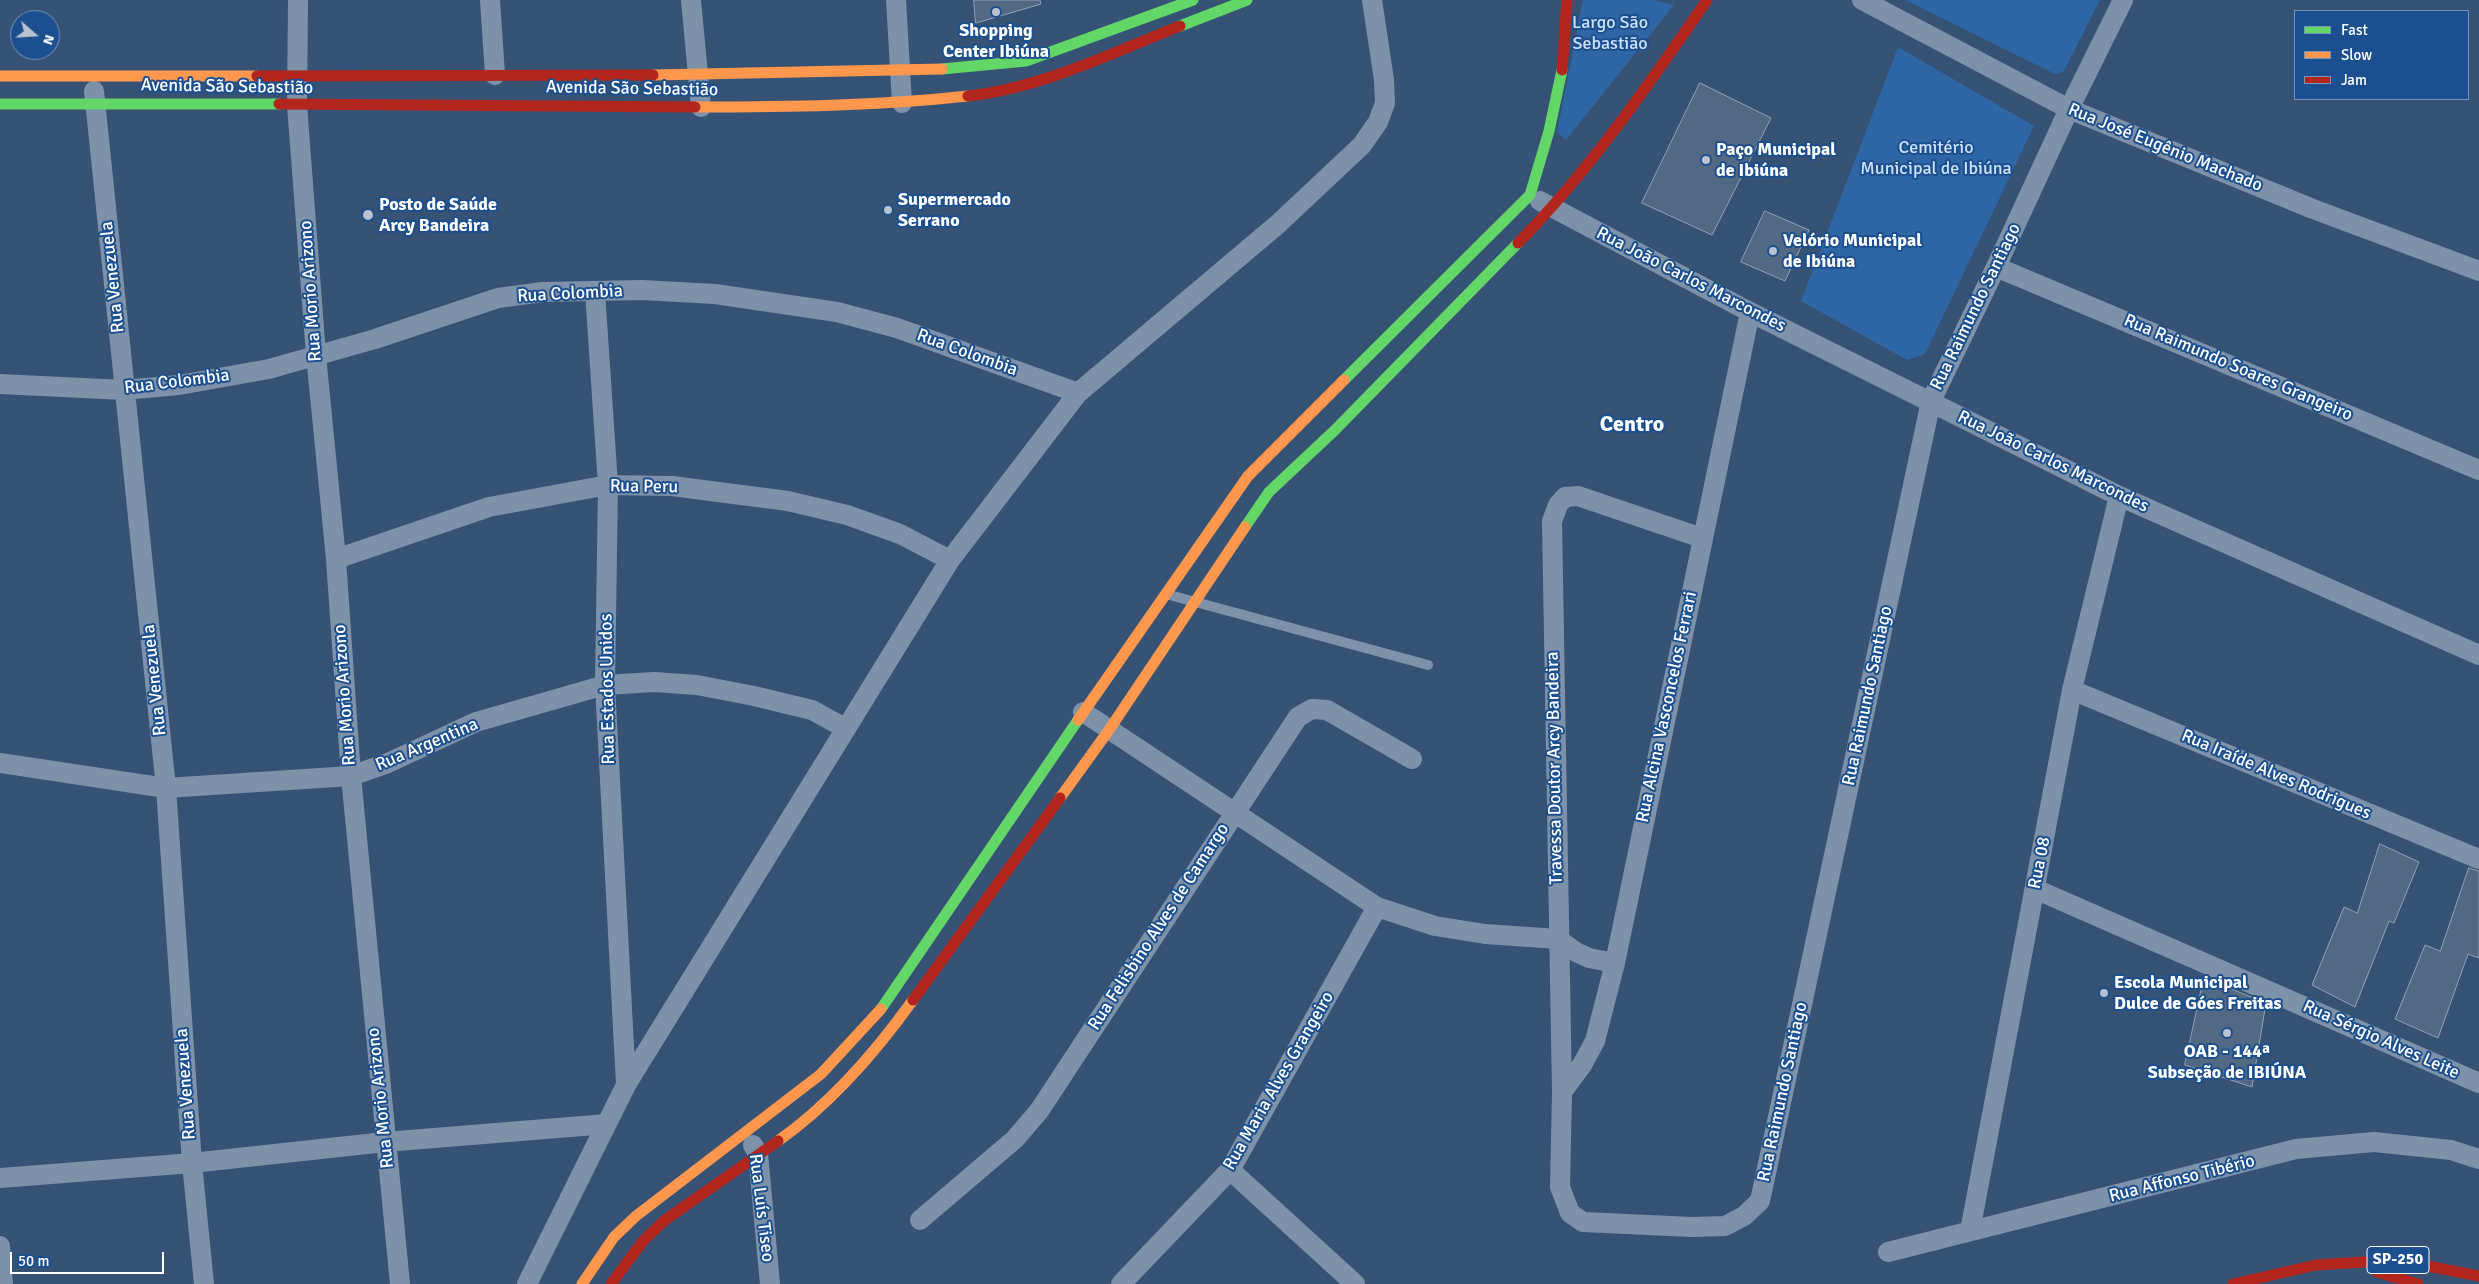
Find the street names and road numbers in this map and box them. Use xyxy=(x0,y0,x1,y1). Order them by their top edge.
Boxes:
street label: Avenida São Sebastião xyxy=(141,75,313,99)
street label: Avenida São Sebastião xyxy=(546,77,718,101)
street label: Rua José Eugênio Machado xyxy=(2065,99,2265,197)
street label: Rua Venezuela xyxy=(96,220,130,334)
street label: Rua Morio Arizono xyxy=(295,220,327,362)
street label: Rua Raimundo Santiago xyxy=(1926,220,2026,394)
street label: Rua João Carlos Marcondes xyxy=(1593,223,1789,337)
street label: Rua Colombia xyxy=(517,280,623,308)
street label: Rua Raimundo Soares Grangeiro xyxy=(2120,310,2356,426)
street label: Rua Colombia xyxy=(914,325,1020,381)
street label: Rua Colombia xyxy=(123,365,231,399)
street label: Rua João Carlos Marcondes xyxy=(1954,406,2152,518)
street label: Rua Peru xyxy=(610,476,678,498)
street label: Rua Alcina Vasconcelos Ferrari xyxy=(1632,590,1702,824)
street label: Rua Raimundo Santiago xyxy=(1838,604,1898,788)
street label: Rua Estados Unidos xyxy=(596,613,620,765)
street label: Rua Venezuela xyxy=(138,623,172,737)
street label: Rua Morio Arizono xyxy=(329,624,361,766)
street label: Travessa Doutor Arcy Bandeira xyxy=(1542,651,1568,885)
street label: Rua Argentina xyxy=(372,714,482,776)
street label: Rua Iraíde Alves Rodrigues xyxy=(2178,725,2374,825)
street label: Rua Felisbino Alves de Camargo xyxy=(1084,819,1234,1035)
street label: Rua 08 xyxy=(2024,835,2056,891)
street label: Rua Maria Alves Grangeiro xyxy=(1219,988,1339,1174)
street label: Rua Sérgio Alves Leite xyxy=(2299,996,2463,1084)
street label: Rua Raimundo Santiago xyxy=(1753,1000,1813,1184)
street label: Rua Venezuela xyxy=(171,1027,201,1141)
street label: Rua Morio Arizono xyxy=(363,1027,399,1169)
street label: Rua Affonso Tibério xyxy=(2107,1150,2257,1208)
street label: Rua Luís Tiseo xyxy=(744,1153,778,1263)
road number: SP-250 xyxy=(2367,1246,2429,1274)

